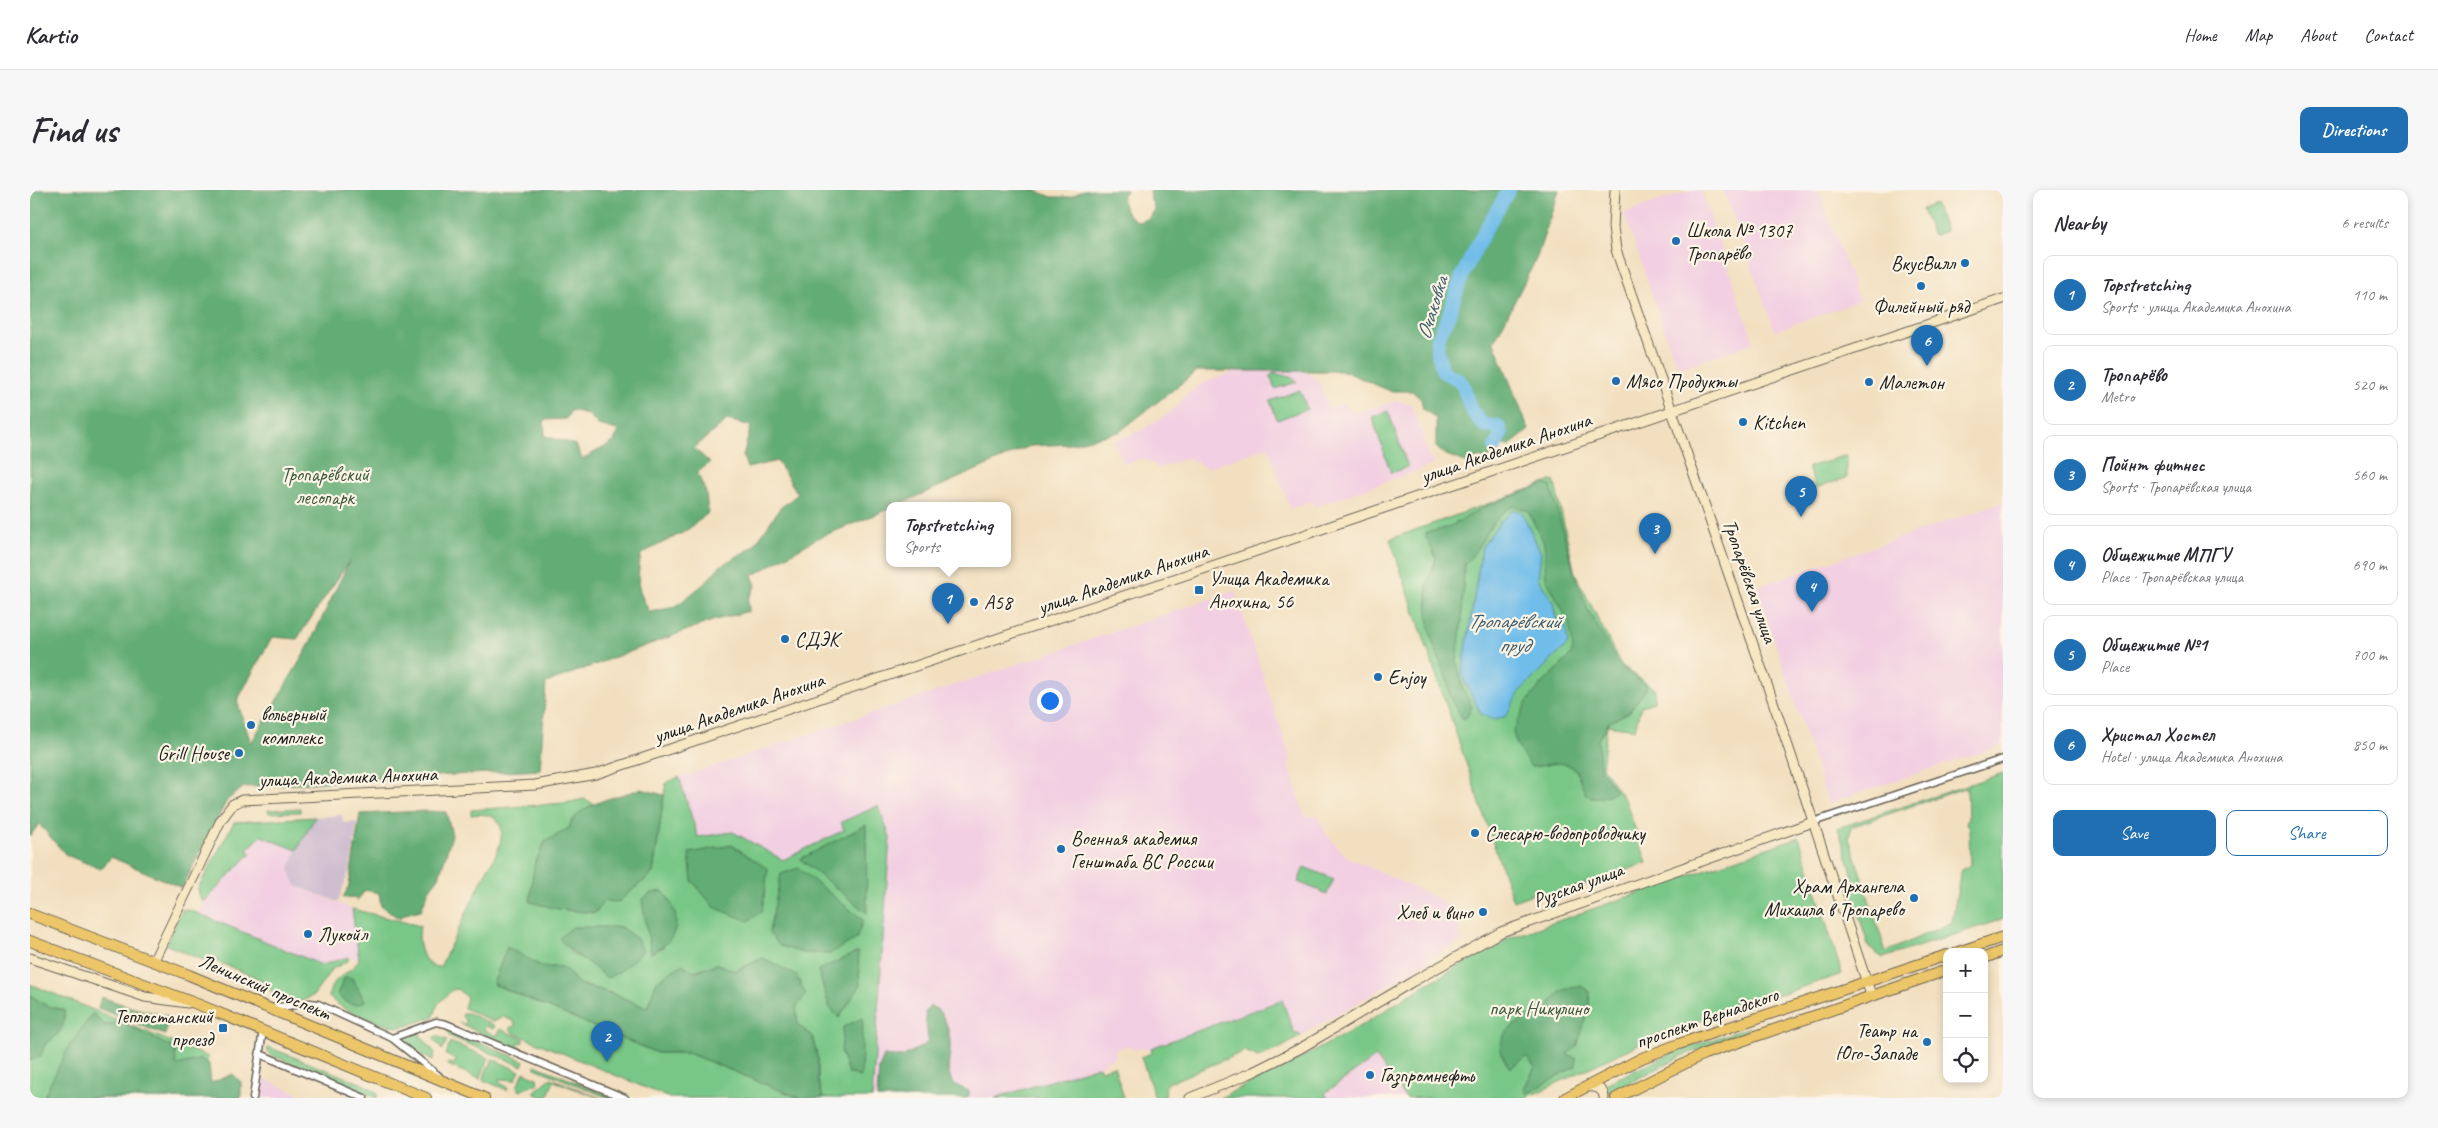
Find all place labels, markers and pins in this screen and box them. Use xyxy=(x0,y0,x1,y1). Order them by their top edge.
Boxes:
place label: Школа № 1307 Тропарёво xyxy=(1686,218,1793,266)
marker: Школа № 1307 Тропарёво xyxy=(1670,235,1682,247)
place label: ВкусВилл xyxy=(1891,251,1957,276)
marker: ВкусВилл xyxy=(1959,257,1971,269)
marker: Филейный ряд xyxy=(1915,280,1927,292)
place label: Филейный ряд xyxy=(1873,294,1971,319)
pin: 6 xyxy=(1911,325,1943,366)
place label: Мясо Продукты xyxy=(1626,369,1738,394)
place label: Малетон xyxy=(1879,370,1946,395)
marker: Мясо Продукты xyxy=(1610,375,1622,387)
marker: Малетон xyxy=(1863,376,1875,388)
place label: Kitchen xyxy=(1753,410,1806,435)
marker: Kitchen xyxy=(1737,416,1749,428)
pin: 5 xyxy=(1785,476,1817,517)
pin: 3 xyxy=(1639,513,1671,554)
place label: Улица Академика Анохина, 56 xyxy=(1209,566,1330,614)
pin: 4 xyxy=(1796,571,1828,612)
pin: 1 xyxy=(932,583,964,624)
marker: Улица Академика Анохина, 56 xyxy=(1193,584,1205,596)
place label: А58 xyxy=(984,590,1014,615)
marker: А58 xyxy=(968,596,980,608)
place label: СДЭК xyxy=(795,627,843,652)
marker: СДЭК xyxy=(779,633,791,645)
place label: Enjoy xyxy=(1388,665,1428,690)
marker: Enjoy xyxy=(1372,671,1384,683)
place label: вольерный комплекс xyxy=(261,702,328,750)
marker: вольерный комплекс xyxy=(245,719,257,731)
place label: Grill House xyxy=(158,741,230,766)
marker: Grill House xyxy=(233,747,245,759)
place label: Слесарю-водопроводчику xyxy=(1485,821,1647,846)
place label: Военная академия Генштаба ВС России xyxy=(1071,826,1214,874)
marker: Слесарю-водопроводчику xyxy=(1469,827,1481,839)
marker: Военная академия Генштаба ВС России xyxy=(1055,843,1067,855)
place label: Храм Архангела Михаила в Тропарево xyxy=(1764,874,1906,922)
marker: Храм Архангела Михаила в Тропарево xyxy=(1908,892,1920,904)
place label: Хлеб и вино xyxy=(1396,900,1474,925)
marker: Хлеб и вино xyxy=(1477,906,1489,918)
place label: Лукойл xyxy=(318,922,369,947)
marker: Лукойл xyxy=(302,928,314,940)
place label: Теплостанский проезд xyxy=(115,1004,215,1052)
place label: Театр на Юго-Западе xyxy=(1836,1018,1919,1066)
pin: 2 xyxy=(591,1021,623,1062)
marker: Теплостанский проезд xyxy=(217,1022,229,1034)
marker: Театр на Юго-Западе xyxy=(1921,1036,1933,1048)
place label: Газпромнефть xyxy=(1380,1063,1476,1089)
marker: Газпромнефть xyxy=(1364,1069,1376,1081)

